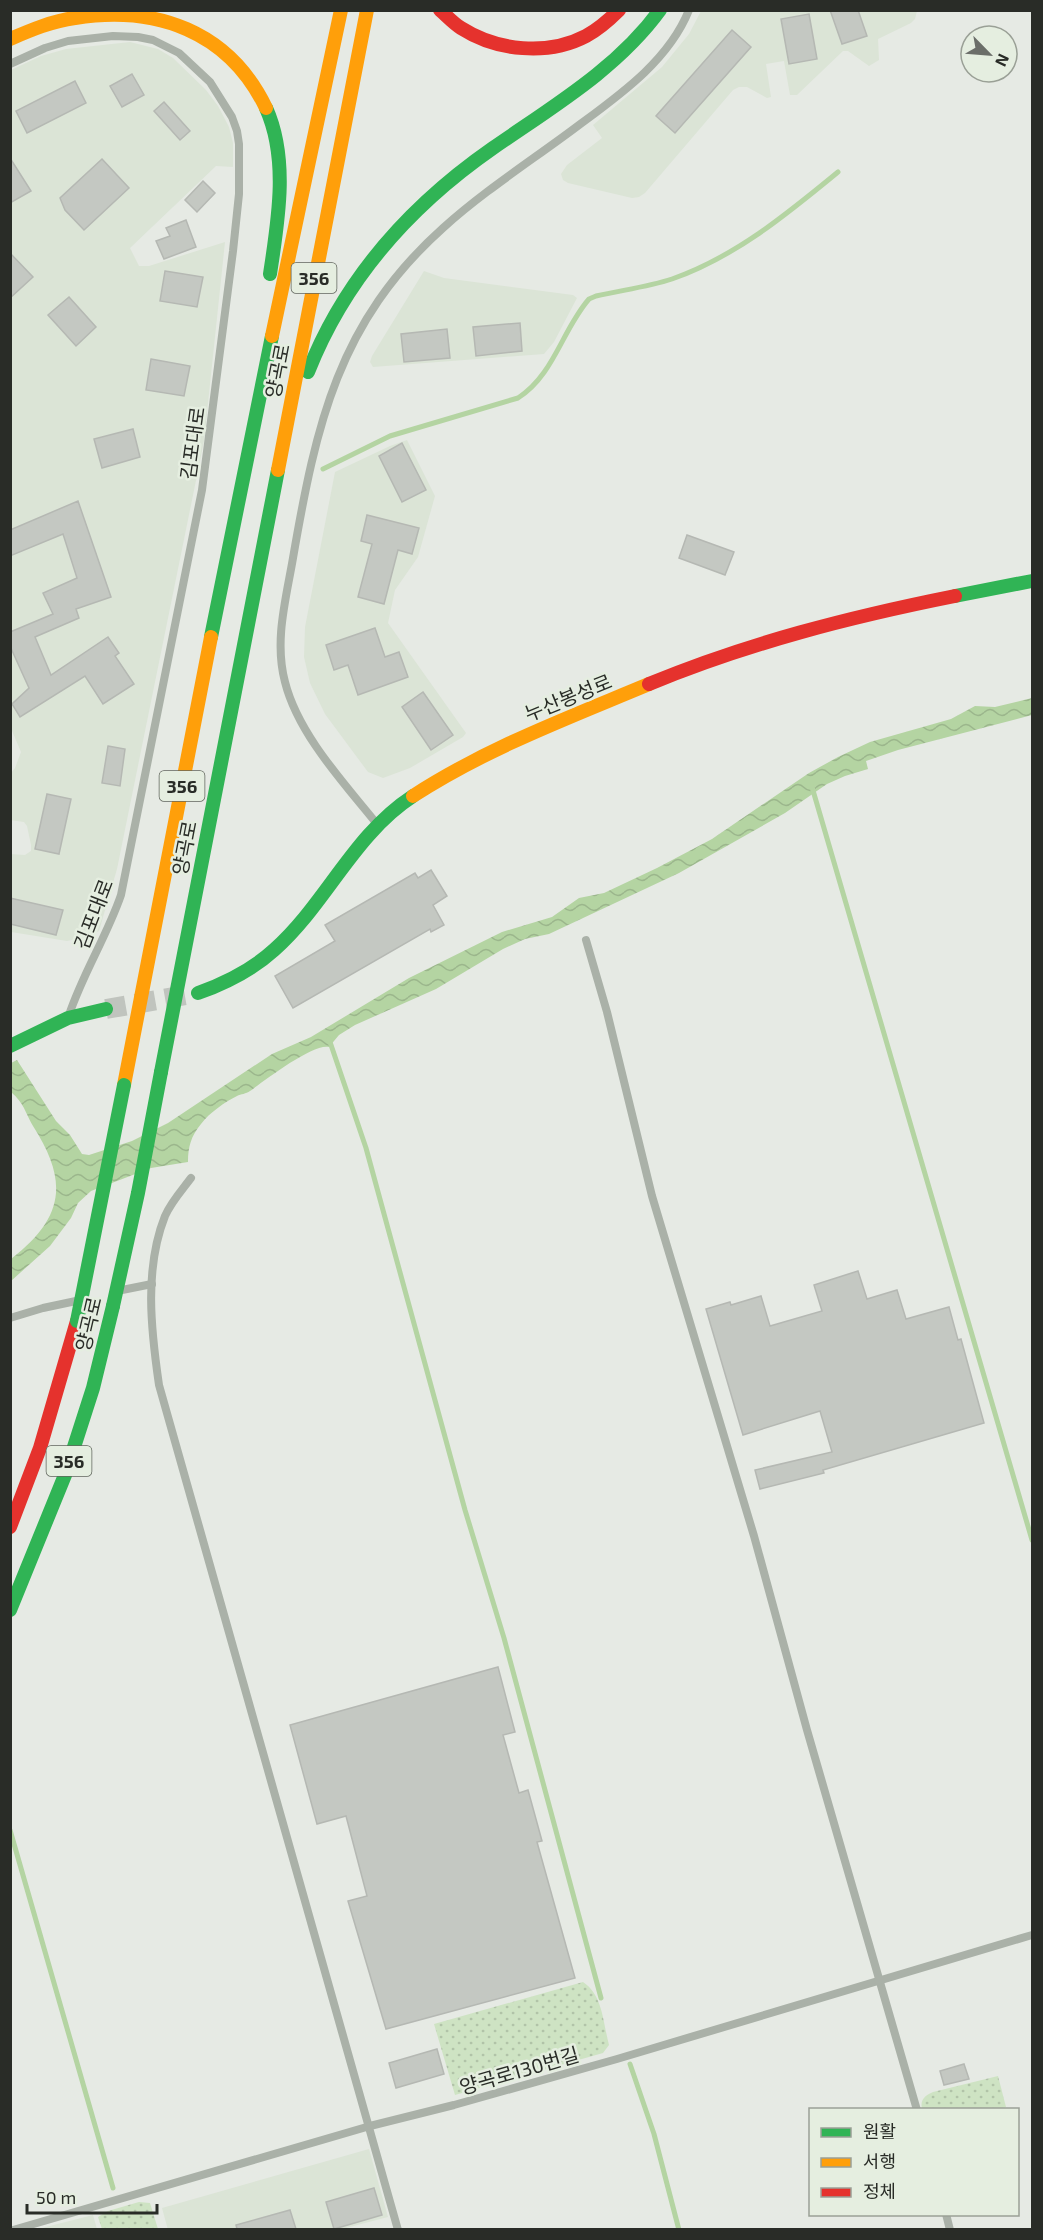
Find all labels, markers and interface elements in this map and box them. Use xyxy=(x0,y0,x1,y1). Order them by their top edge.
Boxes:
north arrow xyxy=(959,24,1019,84)
text: N xyxy=(992,51,1014,70)
road number: 356 xyxy=(292,263,336,293)
street label: 양곡로 xyxy=(260,342,294,400)
street label: 김포대로 xyxy=(175,405,209,481)
street label: 누산봉성로 xyxy=(521,669,615,725)
road number: 356 xyxy=(160,771,204,801)
street label: 양곡로 xyxy=(167,819,201,877)
street label: 김포대로 xyxy=(69,875,117,953)
street label: 양곡로 xyxy=(70,1294,106,1354)
road number: 356 xyxy=(46,1446,92,1476)
street label: 양곡로130번길 xyxy=(457,2041,581,2099)
legend xyxy=(809,2108,1019,2216)
text: 원활 xyxy=(863,2120,896,2142)
text: 서행 xyxy=(863,2150,896,2172)
scale bar xyxy=(27,2177,158,2215)
text: 정체 xyxy=(863,2180,896,2202)
text: 50 m xyxy=(36,2186,76,2208)

